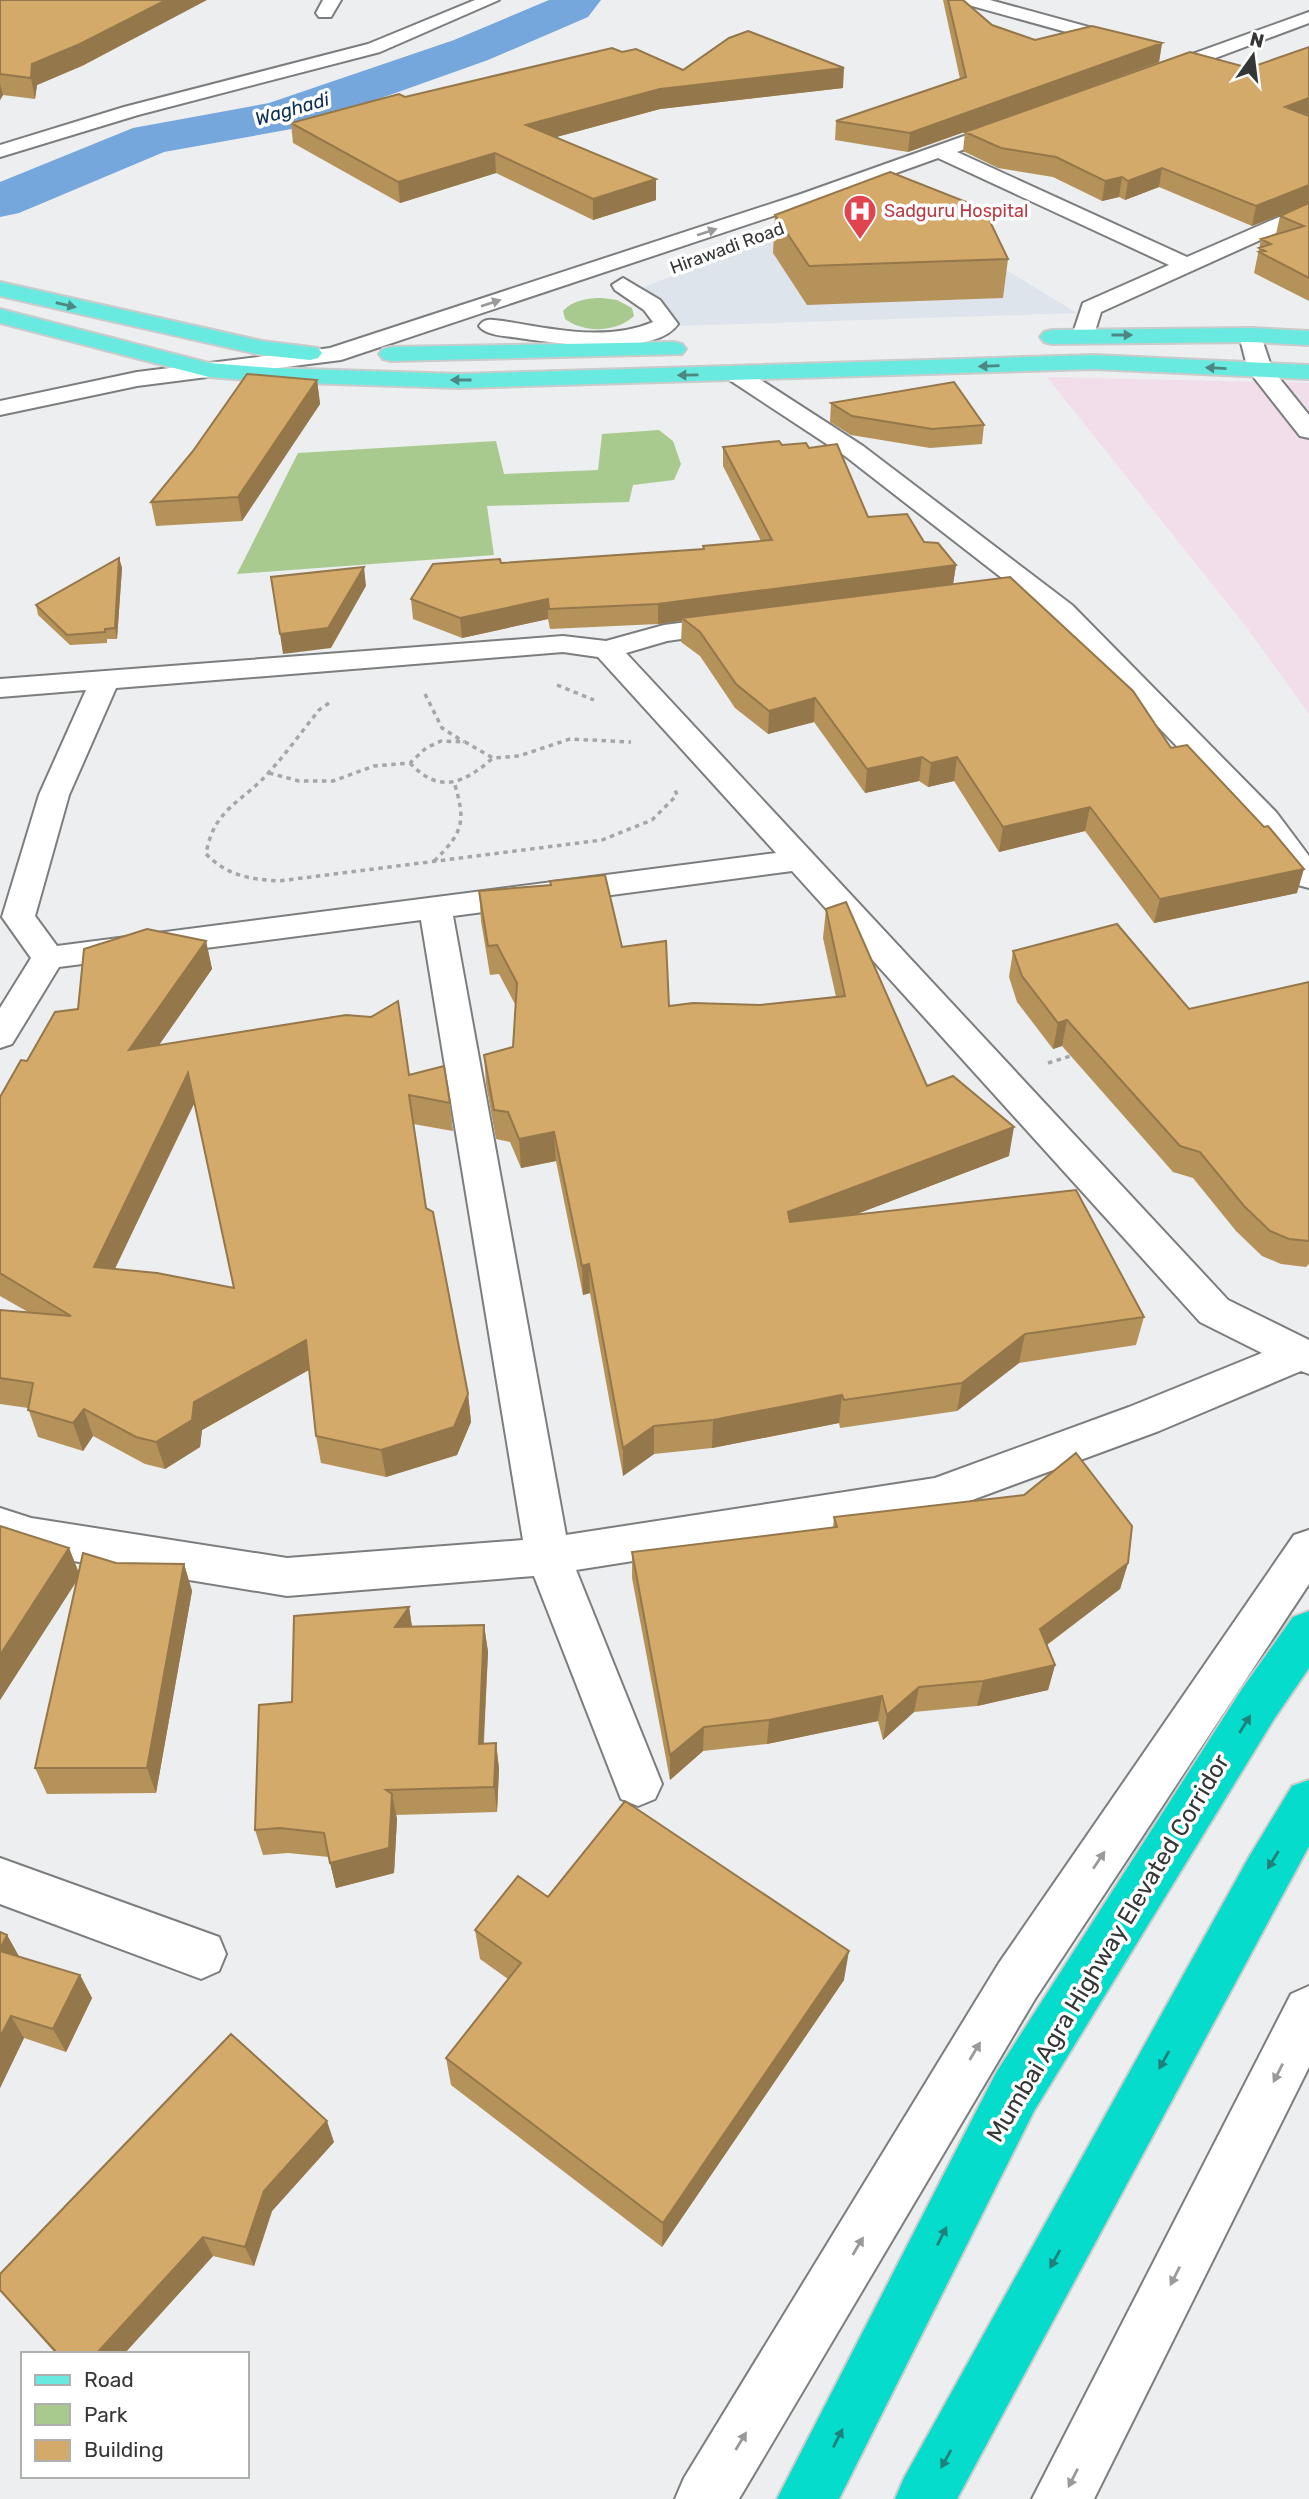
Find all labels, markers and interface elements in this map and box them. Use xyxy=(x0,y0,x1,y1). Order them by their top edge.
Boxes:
north arrow xyxy=(1218,21,1288,91)
text: N xyxy=(1248,27,1266,53)
water label: Waghadi xyxy=(252,87,332,131)
hospital icon: Sadguru Hospital xyxy=(841,192,879,241)
place label: Sadguru Hospital xyxy=(884,200,1028,222)
street label: Hirawadi Road xyxy=(667,217,787,279)
one-way arrow xyxy=(696,226,717,237)
one-way arrow xyxy=(480,298,501,308)
one-way arrow xyxy=(56,300,78,311)
one-way arrow xyxy=(1111,330,1133,341)
one-way arrow xyxy=(978,360,1000,371)
one-way arrow xyxy=(1205,362,1227,373)
one-way arrow xyxy=(677,370,699,381)
one-way arrow xyxy=(450,374,472,386)
one-way arrow xyxy=(1239,1715,1252,1734)
street label: Mumbai Agra Highway Elevated Corridor xyxy=(981,1749,1235,2147)
one-way arrow xyxy=(1092,1851,1106,1869)
one-way arrow xyxy=(1267,1851,1280,1870)
one-way arrow xyxy=(969,2041,982,2060)
one-way arrow xyxy=(1158,2050,1170,2069)
one-way arrow xyxy=(1273,2063,1285,2083)
one-way arrow xyxy=(936,2226,947,2246)
one-way arrow xyxy=(852,2236,864,2255)
one-way arrow xyxy=(1049,2250,1061,2269)
one-way arrow xyxy=(1170,2266,1182,2286)
legend xyxy=(21,2352,248,2478)
text: Road xyxy=(84,2367,134,2392)
text: Park xyxy=(84,2402,128,2427)
one-way arrow xyxy=(833,2428,844,2448)
one-way arrow xyxy=(734,2431,747,2450)
text: Building xyxy=(84,2437,164,2462)
one-way arrow xyxy=(940,2449,952,2469)
one-way arrow xyxy=(1067,2469,1079,2489)

